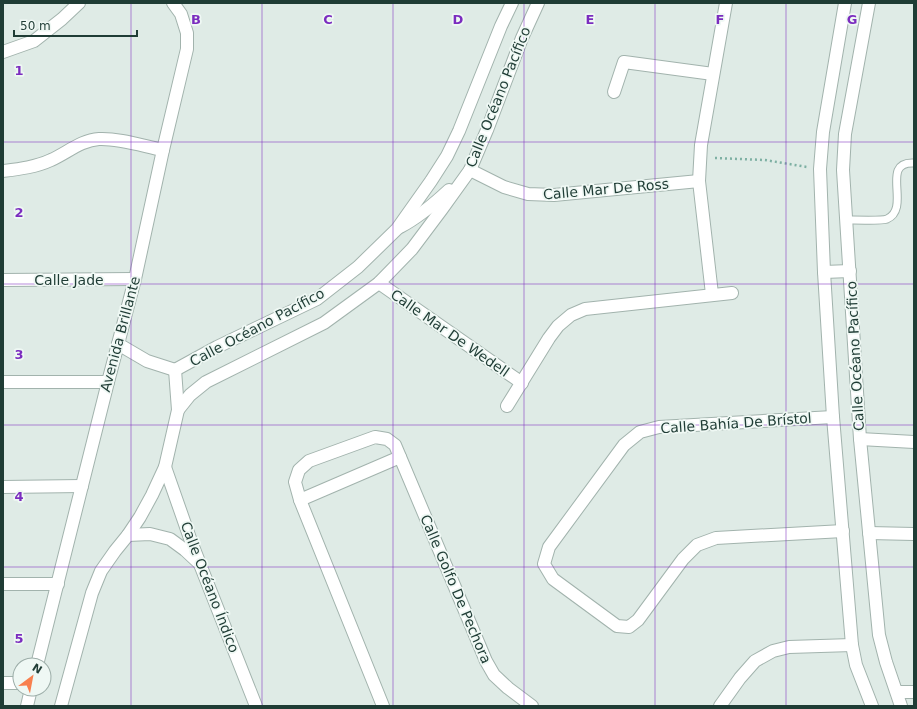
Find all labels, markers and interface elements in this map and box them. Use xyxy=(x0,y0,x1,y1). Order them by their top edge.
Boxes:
scale bar xyxy=(14,12,137,38)
text: B xyxy=(191,12,201,27)
text: C xyxy=(323,12,333,27)
text: D xyxy=(453,12,464,27)
text: E xyxy=(586,12,594,27)
text: F xyxy=(716,12,724,27)
text: G xyxy=(847,12,857,27)
text: 50 m xyxy=(20,19,51,33)
street label: Calle Océano Pacífico xyxy=(462,24,534,170)
text: 1 xyxy=(14,63,24,78)
street label: Calle Mar De Ross xyxy=(542,176,670,202)
text: 2 xyxy=(14,205,24,220)
street label: Calle Jade xyxy=(34,272,104,288)
street label: Avenida Brillante xyxy=(97,274,143,394)
street label: Calle Océano Pacífico xyxy=(843,281,867,431)
street label: Calle Océano Pacífico xyxy=(187,285,327,369)
street label: Calle Mar De Wedell xyxy=(388,286,512,380)
text: 3 xyxy=(14,347,24,362)
street label: Calle Bahía De Brístol xyxy=(660,410,812,436)
text: 4 xyxy=(14,489,24,504)
street label: Calle Golfo De Pechora xyxy=(417,512,495,666)
street label: Calle Océano Índico xyxy=(178,519,242,655)
text: 5 xyxy=(14,631,24,646)
north arrow xyxy=(12,657,52,697)
text: N xyxy=(30,661,44,677)

